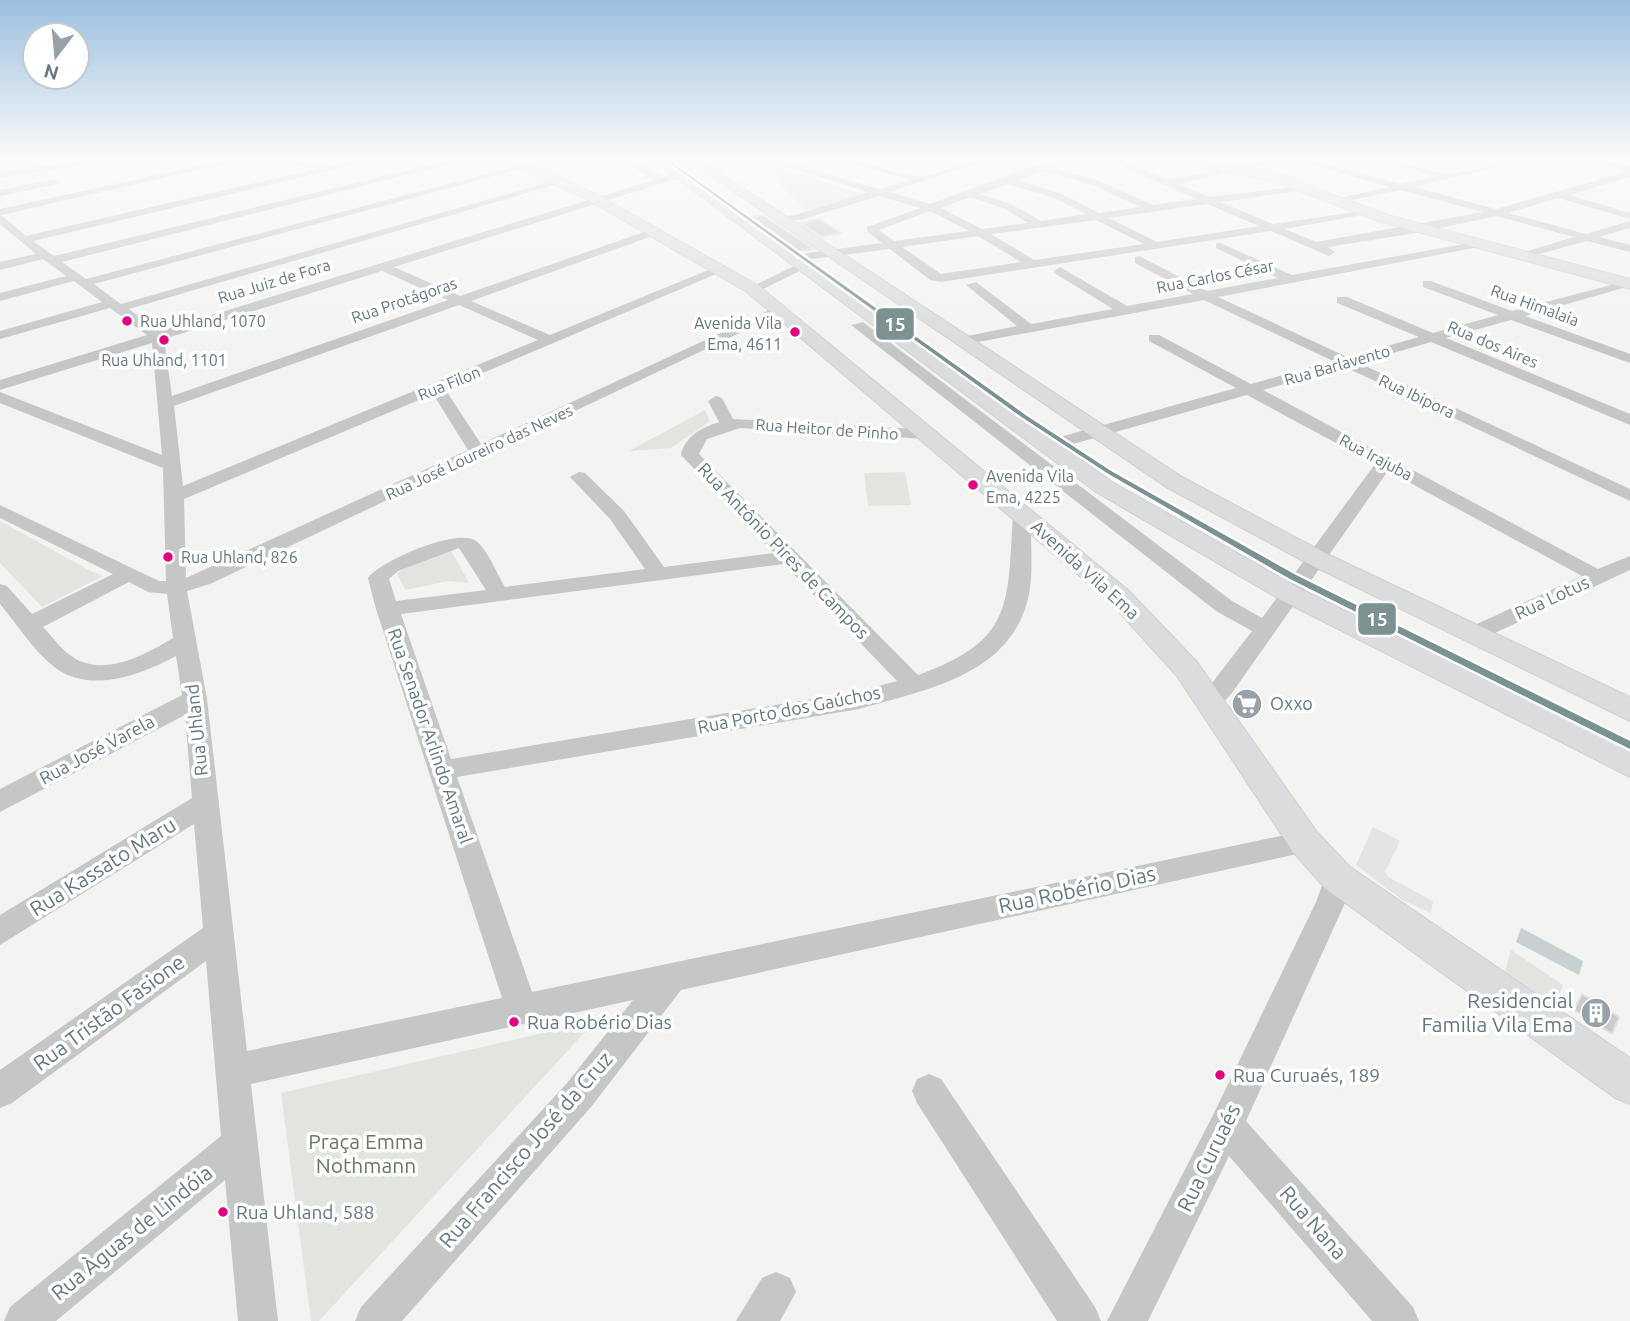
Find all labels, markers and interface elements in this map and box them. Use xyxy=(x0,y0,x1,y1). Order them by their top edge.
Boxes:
north arrow xyxy=(21,21,91,91)
text: N xyxy=(41,60,61,85)
street label: Rua Juiz de Fora xyxy=(216,255,332,307)
street label: Rua Carlos César xyxy=(1155,256,1275,296)
street label: Rua Protágoras xyxy=(349,274,459,326)
street label: Rua Himalaia xyxy=(1488,281,1582,329)
line badge: 15 xyxy=(875,307,915,341)
place label: Rua Uhland, 1070 xyxy=(140,312,266,330)
text: 15 xyxy=(884,313,906,335)
marker: Rua Uhland, 1070 xyxy=(120,314,134,328)
place label: Avenida Vila Ema, 4611 xyxy=(694,314,782,353)
street label: Rua dos Aires xyxy=(1445,317,1541,371)
marker: Avenida Vila Ema, 4611 xyxy=(788,325,802,339)
marker: Rua Uhland, 1101 xyxy=(157,333,171,347)
street label: Rua Barlavento xyxy=(1282,341,1392,389)
place label: Rua Uhland, 1101 xyxy=(101,351,227,369)
street label: Rua Filon xyxy=(415,362,483,404)
street label: Rua Ibipora xyxy=(1376,371,1458,421)
street label: Rua José Loureiro das Neves xyxy=(383,401,575,503)
street label: Rua Heitor de Pinho xyxy=(755,415,899,443)
street label: Rua Irajuba xyxy=(1336,430,1416,484)
street label: Rua Antônio Pires de Campos xyxy=(694,458,873,643)
place label: Avenida Vila Ema, 4225 xyxy=(986,467,1074,506)
marker: Avenida Vila Ema, 4225 xyxy=(966,478,980,492)
street label: Avenida Vila Ema xyxy=(1028,516,1144,623)
place label: Rua Uhland, 826 xyxy=(181,548,298,566)
marker: Rua Uhland, 826 xyxy=(161,550,175,564)
street label: Rua Lotus xyxy=(1511,571,1592,623)
line badge: 15 xyxy=(1357,602,1397,636)
text: 15 xyxy=(1366,608,1388,630)
street label: Rua Senador Arlindo Amaral xyxy=(385,626,477,846)
street label: Rua Porto dos Gaúchos xyxy=(696,681,882,737)
street label: Rua Uhland xyxy=(181,683,211,777)
supermarket icon: Oxxo xyxy=(1230,687,1264,721)
place label: Oxxo xyxy=(1270,693,1313,713)
street label: Rua José Varela xyxy=(36,710,157,788)
street label: Rua Kassato Maru xyxy=(25,812,180,921)
street label: Rua Robério Dias xyxy=(996,861,1157,917)
street label: Rua Tristão Fasione xyxy=(28,949,189,1075)
place label: Residencial Familia Vila Ema xyxy=(1422,988,1573,1036)
building icon: Residencial Familia Vila Ema xyxy=(1579,996,1613,1030)
place label: Rua Robério Dias xyxy=(527,1011,672,1033)
marker: Rua Robério Dias xyxy=(507,1015,521,1029)
street label: Rua Francisco José da Cruz xyxy=(434,1047,617,1252)
place label: Rua Curuaés, 189 xyxy=(1233,1064,1380,1086)
marker: Rua Curuaés, 189 xyxy=(1213,1068,1227,1082)
street label: Rua Curuaés xyxy=(1172,1100,1244,1215)
park label: Praça Emma Nothmann xyxy=(308,1129,424,1177)
street label: Rua Àguas de Lindóia xyxy=(46,1160,217,1304)
street label: Rua Nana xyxy=(1275,1181,1352,1264)
place label: Rua Uhland, 588 xyxy=(236,1201,375,1223)
marker: Rua Uhland, 588 xyxy=(216,1205,230,1219)

